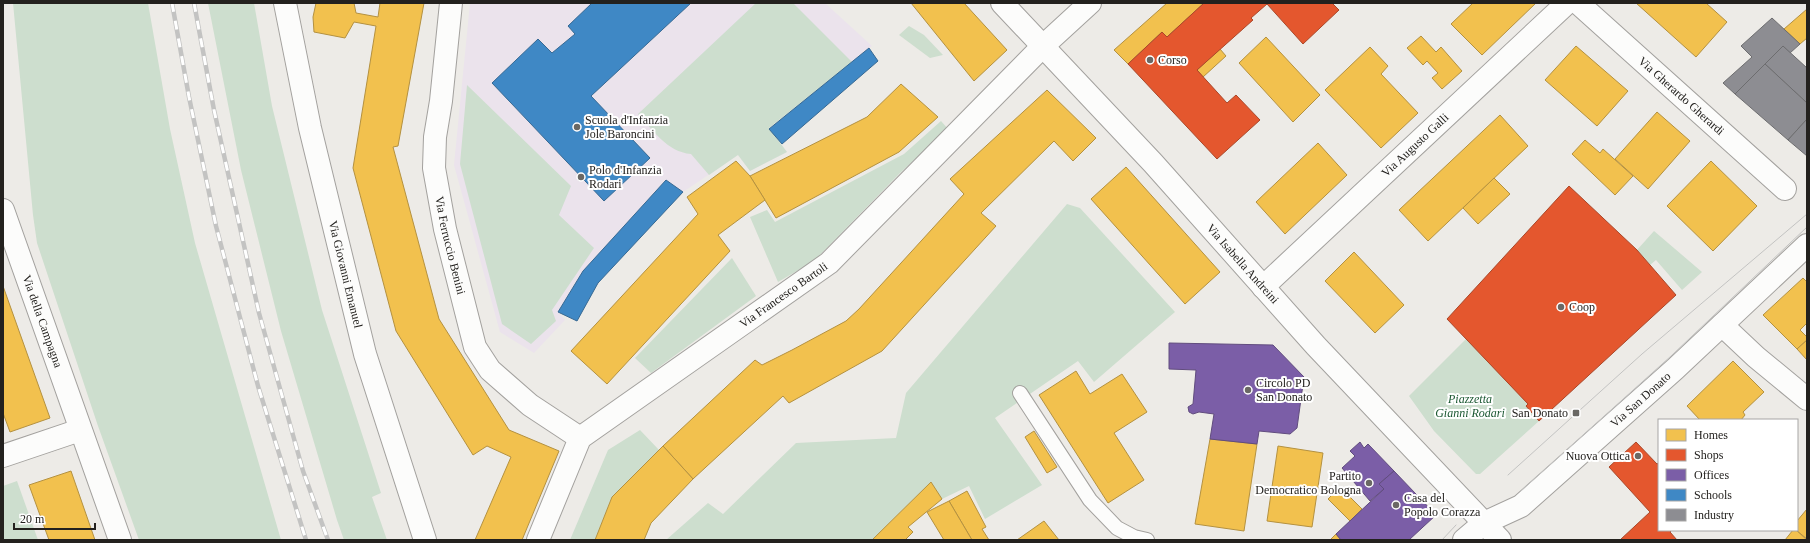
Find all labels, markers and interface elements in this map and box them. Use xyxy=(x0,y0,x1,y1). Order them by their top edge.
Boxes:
place label: Corso xyxy=(1158,53,1187,67)
street label: Via Gherardo Gherardi xyxy=(1636,54,1728,139)
marker: Corso xyxy=(1145,55,1155,65)
street label: Via Augusto Galli xyxy=(1379,110,1452,180)
place label: Scuola d'Infanzia Jole Baroncini xyxy=(585,113,669,141)
marker: Scuola d'Infanzia Jole Baroncini xyxy=(572,122,582,132)
place label: Polo d'Infanzia Rodari xyxy=(589,163,662,191)
marker: Polo d'Infanzia Rodari xyxy=(576,172,586,182)
street label: Via Ferruccio Benini xyxy=(432,195,469,297)
street label: Via Giovanni Emanuel xyxy=(326,219,366,330)
street label: Via Isabella Andreini xyxy=(1204,221,1282,307)
street label: Via Francesco Bartoli xyxy=(737,259,831,331)
street label: Via della Campagna xyxy=(20,273,66,370)
place label: Coop xyxy=(1569,300,1595,314)
marker: Coop xyxy=(1556,302,1566,312)
street label: Via San Donato xyxy=(1608,369,1674,430)
place label: Circolo PD San Donato xyxy=(1256,376,1312,404)
marker: Circolo PD San Donato xyxy=(1243,385,1253,395)
park label: Piazzetta Gianni Rodari xyxy=(1435,392,1505,420)
place label: San Donato xyxy=(1512,406,1568,420)
marker: San Donato xyxy=(1571,408,1581,418)
legend xyxy=(1658,419,1798,531)
text: Homes xyxy=(1694,428,1728,442)
text: Shops xyxy=(1694,448,1724,462)
place label: Nuova Ottica xyxy=(1566,449,1631,463)
marker: Nuova Ottica xyxy=(1633,451,1643,461)
text: Offices xyxy=(1694,468,1729,482)
place label: Partito Democratico Bologna xyxy=(1255,469,1362,497)
marker: Partito Democratico Bologna xyxy=(1364,478,1374,488)
text: Schools xyxy=(1694,488,1732,502)
place label: Casa del Popolo Corazza xyxy=(1404,491,1481,519)
marker: Casa del Popolo Corazza xyxy=(1391,500,1401,510)
scale bar xyxy=(14,505,95,531)
text: Industry xyxy=(1694,508,1734,522)
text: 20 m xyxy=(20,512,45,526)

